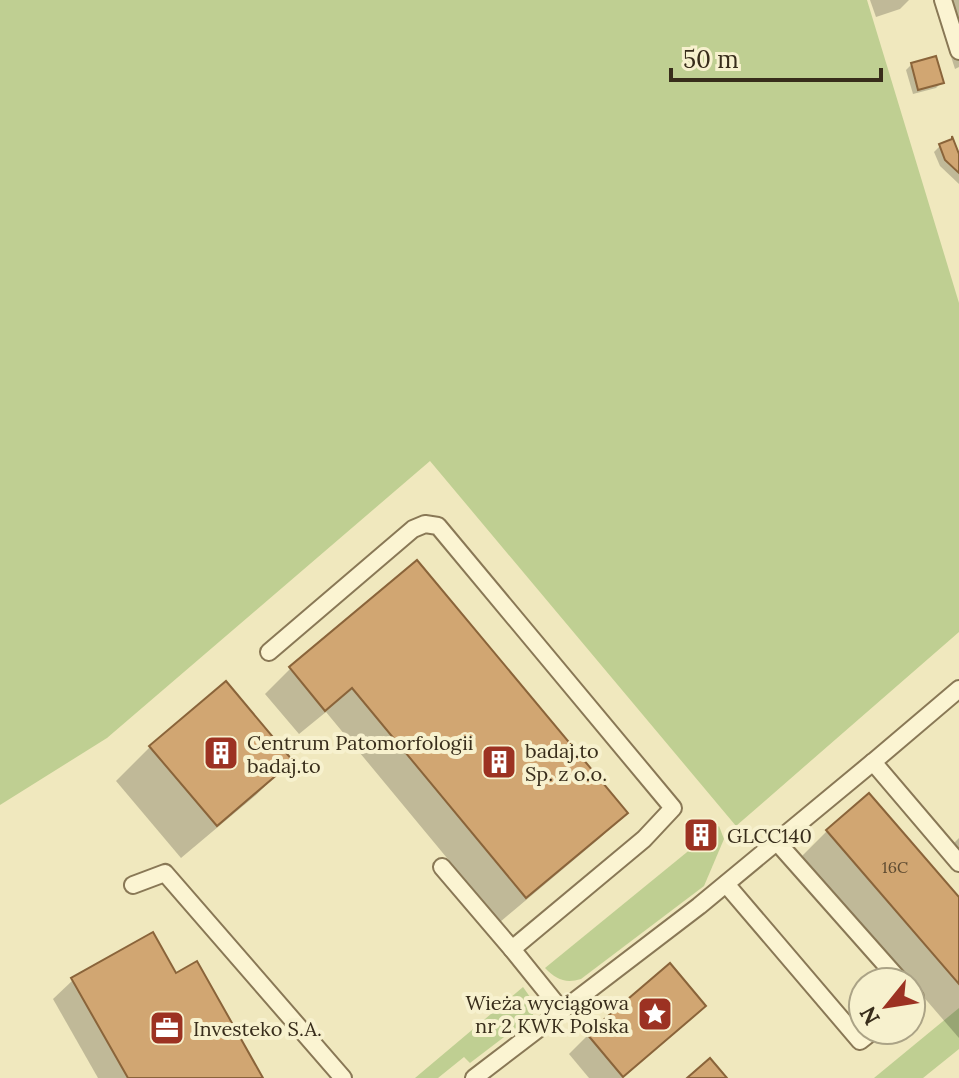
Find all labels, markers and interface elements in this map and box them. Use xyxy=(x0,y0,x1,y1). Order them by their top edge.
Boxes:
scale bar xyxy=(671,32,881,82)
text: 50 m xyxy=(683,44,739,75)
place label: Centrum Patomorfologii badaj.to xyxy=(247,730,473,778)
building icon: Centrum Patomorfologii badaj.to xyxy=(202,734,240,772)
place label: badaj.to Sp. z o.o. xyxy=(525,738,607,786)
building icon: badaj.to Sp. z o.o. xyxy=(480,743,518,781)
building icon: GLCC140 xyxy=(682,816,720,854)
place label: GLCC140 xyxy=(727,823,812,848)
house number: 16C xyxy=(882,857,908,877)
north arrow xyxy=(847,966,927,1046)
place label: Wieża wyciągowa nr 2 KWK Polska xyxy=(466,990,629,1038)
place icon: Wieża wyciągowa nr 2 KWK Polska xyxy=(636,995,674,1033)
text: N xyxy=(853,1002,886,1030)
office icon: Investeko S.A. xyxy=(148,1009,186,1047)
place label: Investeko S.A. xyxy=(193,1016,322,1041)

